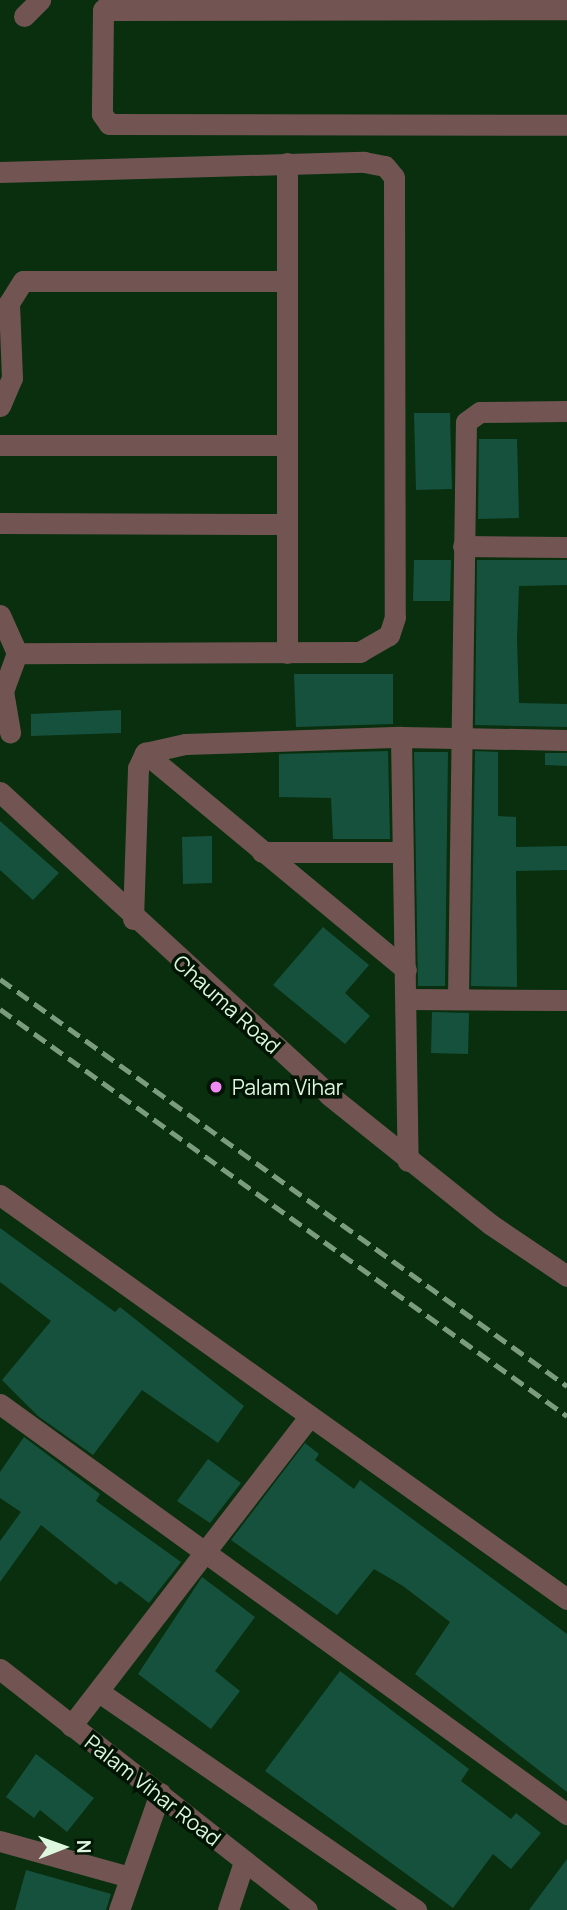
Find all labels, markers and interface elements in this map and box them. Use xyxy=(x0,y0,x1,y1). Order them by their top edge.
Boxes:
street label: Chauma Road xyxy=(168,949,286,1059)
place label: Palam Vihar xyxy=(232,1074,343,1100)
marker: Palam Vihar xyxy=(206,1077,226,1097)
street label: Palam Vihar Road xyxy=(80,1729,226,1851)
north arrow xyxy=(28,1812,98,1882)
text: N xyxy=(71,1840,97,1854)

